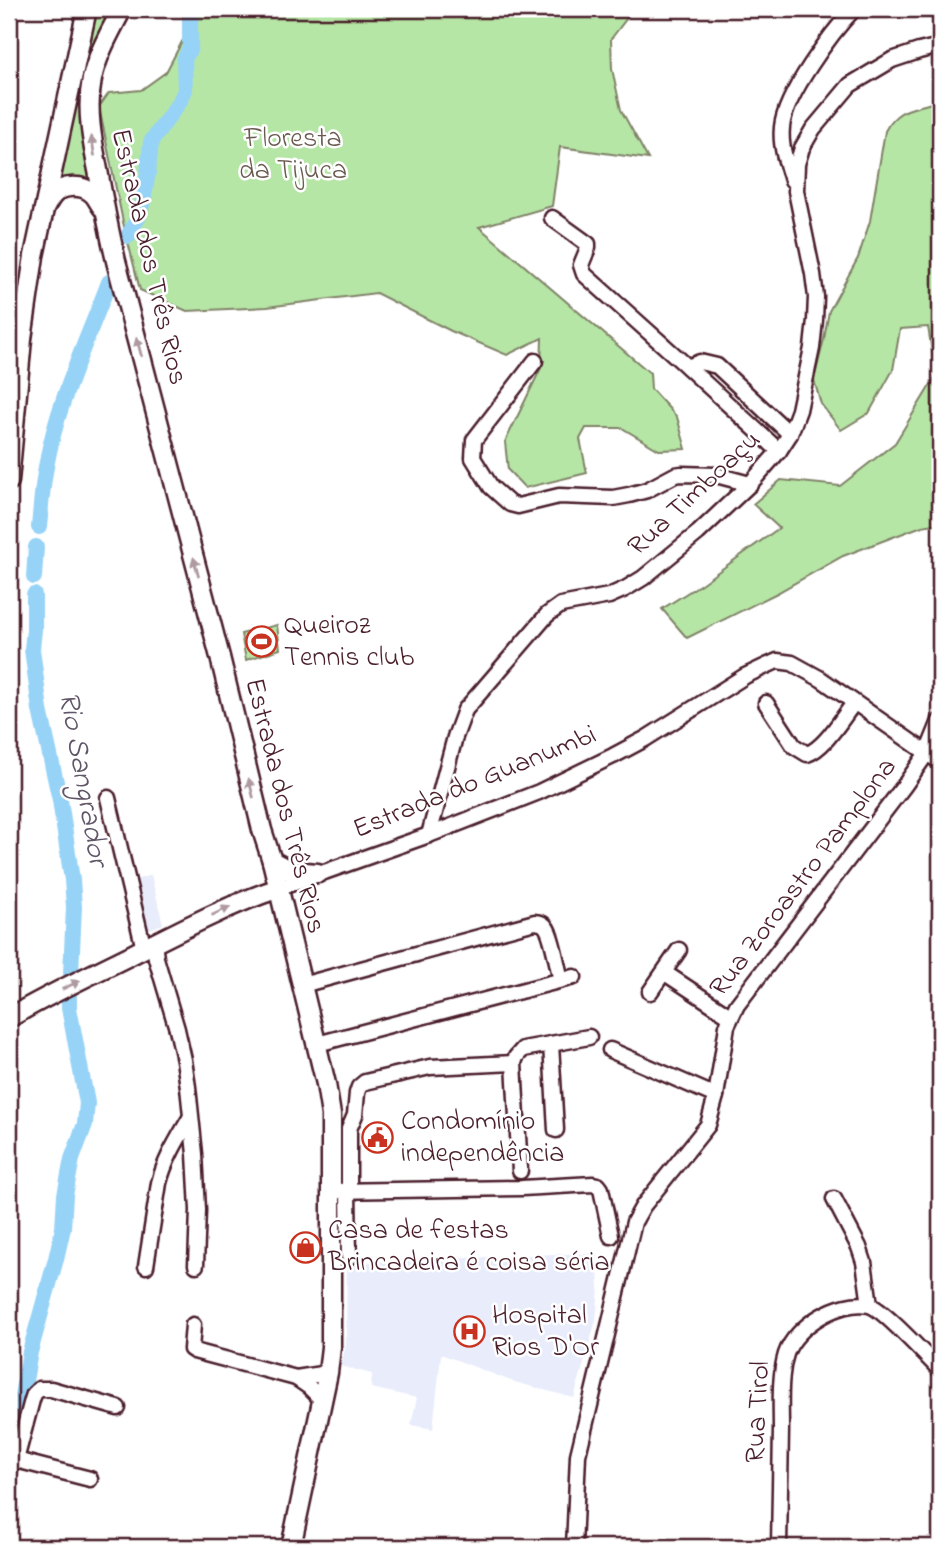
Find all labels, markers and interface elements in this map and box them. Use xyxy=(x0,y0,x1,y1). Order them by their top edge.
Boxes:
park label: Floresta da Tijuca xyxy=(239,119,347,192)
street label: Estrada dos Três Rios xyxy=(99,125,197,389)
one-way arrow xyxy=(88,135,99,157)
one-way arrow xyxy=(133,336,144,358)
street label: Rua Timboaçu xyxy=(619,421,771,567)
one-way arrow xyxy=(191,556,201,577)
place label: Queiroz Tennis club xyxy=(284,606,415,679)
sports icon: Queiroz Tennis club xyxy=(244,625,278,659)
street label: Estrada dos Três Rios xyxy=(232,674,336,938)
water label: Rio Sangrador xyxy=(45,688,120,873)
street label: Estrada do Guanumbi xyxy=(347,715,603,851)
street label: Rua Zoroastro Pamplona xyxy=(700,750,908,1006)
one-way arrow xyxy=(245,777,256,799)
one-way arrow xyxy=(211,905,231,917)
one-way arrow xyxy=(61,979,81,991)
place label: Condomínio independência xyxy=(401,1102,564,1175)
public building icon: Condomínio independência xyxy=(361,1121,395,1155)
place label: Casa de festas Brincadeira é coisa séria xyxy=(327,1211,610,1284)
shop icon: Casa de festas Brincadeira é coisa séria xyxy=(288,1230,322,1264)
place label: Hospital Rios D'Or xyxy=(492,1296,599,1369)
hospital icon: Hospital Rios D'Or xyxy=(452,1315,486,1349)
street label: Rua Tirol xyxy=(736,1360,782,1464)

